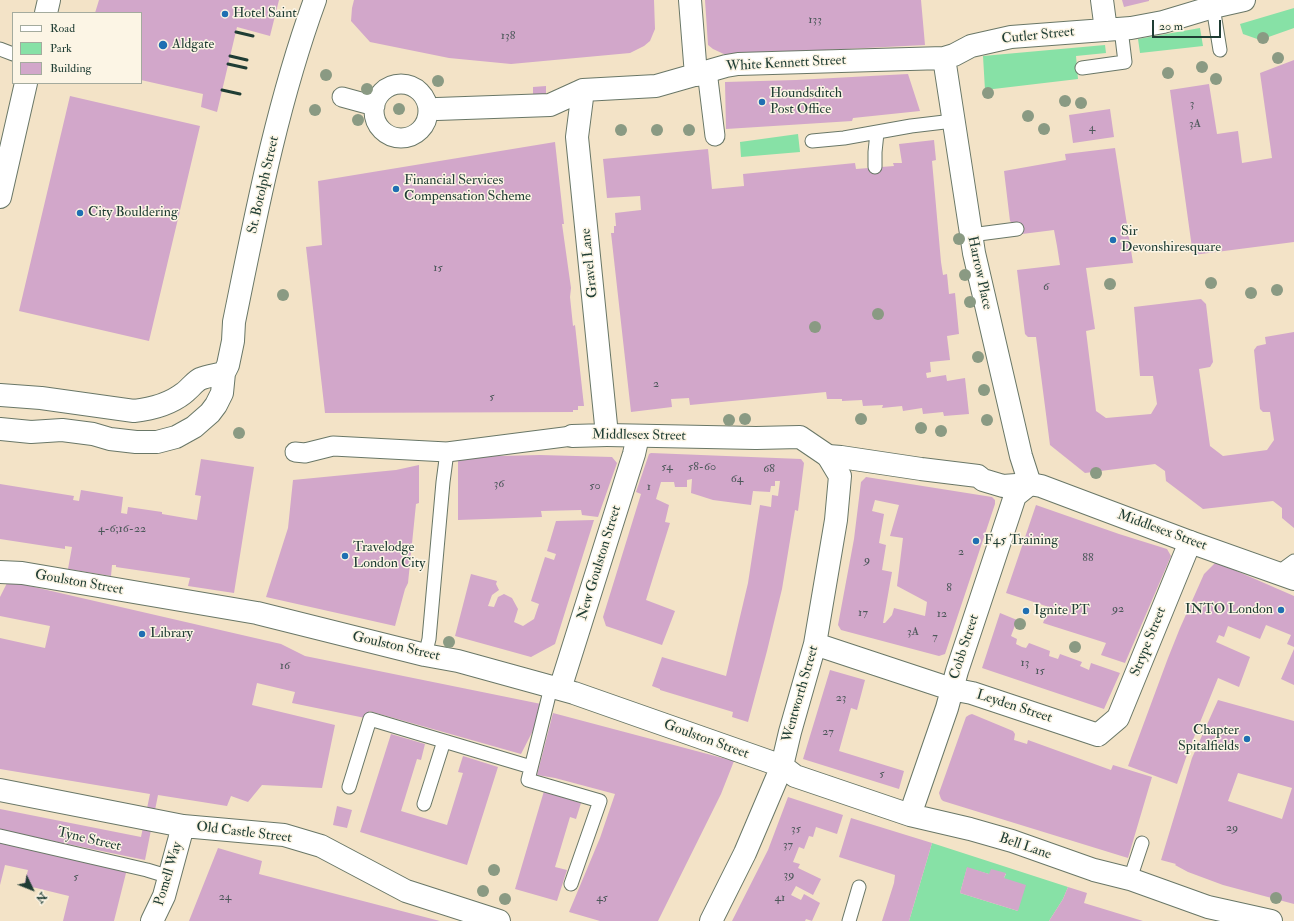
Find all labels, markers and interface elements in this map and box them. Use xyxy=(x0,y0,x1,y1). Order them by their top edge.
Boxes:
place label: Hotel Saint xyxy=(233,6,297,22)
marker: Hotel Saint xyxy=(220,9,230,19)
legend xyxy=(12,12,142,84)
scale bar xyxy=(1154,12,1223,38)
house number: 133 xyxy=(808,13,822,27)
text: 20 m xyxy=(1159,19,1183,34)
text: Road xyxy=(50,21,75,36)
street label: Cutler Street xyxy=(1001,24,1075,48)
house number: 138 xyxy=(501,29,515,43)
place label: Aldgate xyxy=(172,37,214,53)
marker: Aldgate xyxy=(157,39,169,51)
text: Park xyxy=(50,41,72,56)
street label: White Kennett Street xyxy=(726,52,846,76)
text: Building xyxy=(50,61,91,76)
place label: Houndsditch Post Office xyxy=(770,86,842,118)
marker: Houndsditch Post Office xyxy=(757,97,767,107)
house number: 3 xyxy=(1190,97,1194,111)
house number: 3A xyxy=(1189,117,1201,131)
house number: 4 xyxy=(1089,121,1095,135)
street label: St. Botolph Street xyxy=(245,135,283,235)
place label: Financial Services Compensation Scheme xyxy=(404,173,531,206)
marker: Financial Services Compensation Scheme xyxy=(391,184,401,194)
place label: City Bouldering xyxy=(88,205,178,221)
marker: City Bouldering xyxy=(75,208,85,218)
place label: Sir Devonshiresquare xyxy=(1121,224,1221,256)
street label: Gravel Lane xyxy=(578,227,602,299)
street label: Harrow Place xyxy=(963,235,995,311)
marker: Sir Devonshiresquare xyxy=(1108,235,1118,245)
house number: 15 xyxy=(433,261,443,275)
house number: 6 xyxy=(1043,280,1049,294)
house number: 2 xyxy=(653,377,659,391)
house number: 5 xyxy=(489,390,495,404)
street label: Middlesex Street xyxy=(592,427,686,445)
house number: 54 xyxy=(661,460,673,474)
house number: 58-60 xyxy=(688,460,716,474)
house number: 68 xyxy=(763,462,775,476)
house number: 64 xyxy=(731,472,743,486)
house number: 36 xyxy=(494,477,504,491)
house number: 50 xyxy=(589,479,601,493)
house number: 1 xyxy=(647,480,651,494)
street label: New Goulston Street xyxy=(575,504,625,622)
street label: Middlesex Street xyxy=(1115,507,1209,555)
house number: 4-6;16-22 xyxy=(98,522,146,536)
place label: F45 Training xyxy=(984,533,1058,549)
marker: F45 Training xyxy=(971,536,981,546)
place label: Travelodge London City xyxy=(353,540,425,572)
house number: 2 xyxy=(958,545,964,559)
marker: Travelodge London City xyxy=(340,551,350,561)
house number: 88 xyxy=(1082,551,1094,565)
house number: 9 xyxy=(864,553,870,567)
street label: Goulston Street xyxy=(34,567,124,599)
house number: 8 xyxy=(946,581,952,595)
house number: 92 xyxy=(1112,602,1124,616)
place label: INTO London xyxy=(1185,602,1273,618)
place label: Ignite PT xyxy=(1034,603,1090,619)
street label: Strype Street xyxy=(1127,605,1171,679)
marker: INTO London xyxy=(1276,605,1286,615)
house number: 17 xyxy=(858,606,868,620)
marker: Ignite PT xyxy=(1021,606,1031,616)
house number: 12 xyxy=(937,607,947,621)
street label: Cobb Street xyxy=(947,612,983,682)
house number: 3A xyxy=(907,625,919,639)
place label: Library xyxy=(150,626,193,642)
marker: Library xyxy=(137,629,147,639)
street label: Goulston Street xyxy=(351,629,441,665)
house number: 7 xyxy=(932,630,938,644)
street label: Wentworth Street xyxy=(779,644,823,744)
house number: 13 xyxy=(1021,656,1029,670)
house number: 16 xyxy=(280,659,290,673)
house number: 15 xyxy=(1035,664,1045,678)
street label: Leyden Street xyxy=(974,687,1054,727)
house number: 23 xyxy=(836,691,846,705)
street label: Goulston Street xyxy=(661,717,751,763)
place label: Chapter Spitalfields xyxy=(1178,723,1239,756)
house number: 27 xyxy=(822,725,834,739)
marker: Chapter Spitalfields xyxy=(1242,734,1252,744)
house number: 5 xyxy=(879,767,885,781)
street label: Old Castle Street xyxy=(195,819,293,847)
house number: 29 xyxy=(1226,821,1238,835)
house number: 35 xyxy=(791,822,801,836)
street label: Tyne Street xyxy=(55,825,123,855)
street label: Bell Lane xyxy=(997,830,1053,864)
house number: 37 xyxy=(783,838,793,852)
street label: Pomell Way xyxy=(151,840,187,908)
house number: 39 xyxy=(784,868,794,882)
north arrow xyxy=(12,869,52,909)
house number: 5 xyxy=(73,870,79,884)
text: N xyxy=(33,889,49,906)
house number: 24 xyxy=(219,890,231,904)
house number: 45 xyxy=(596,891,608,905)
house number: 41 xyxy=(775,891,785,905)

